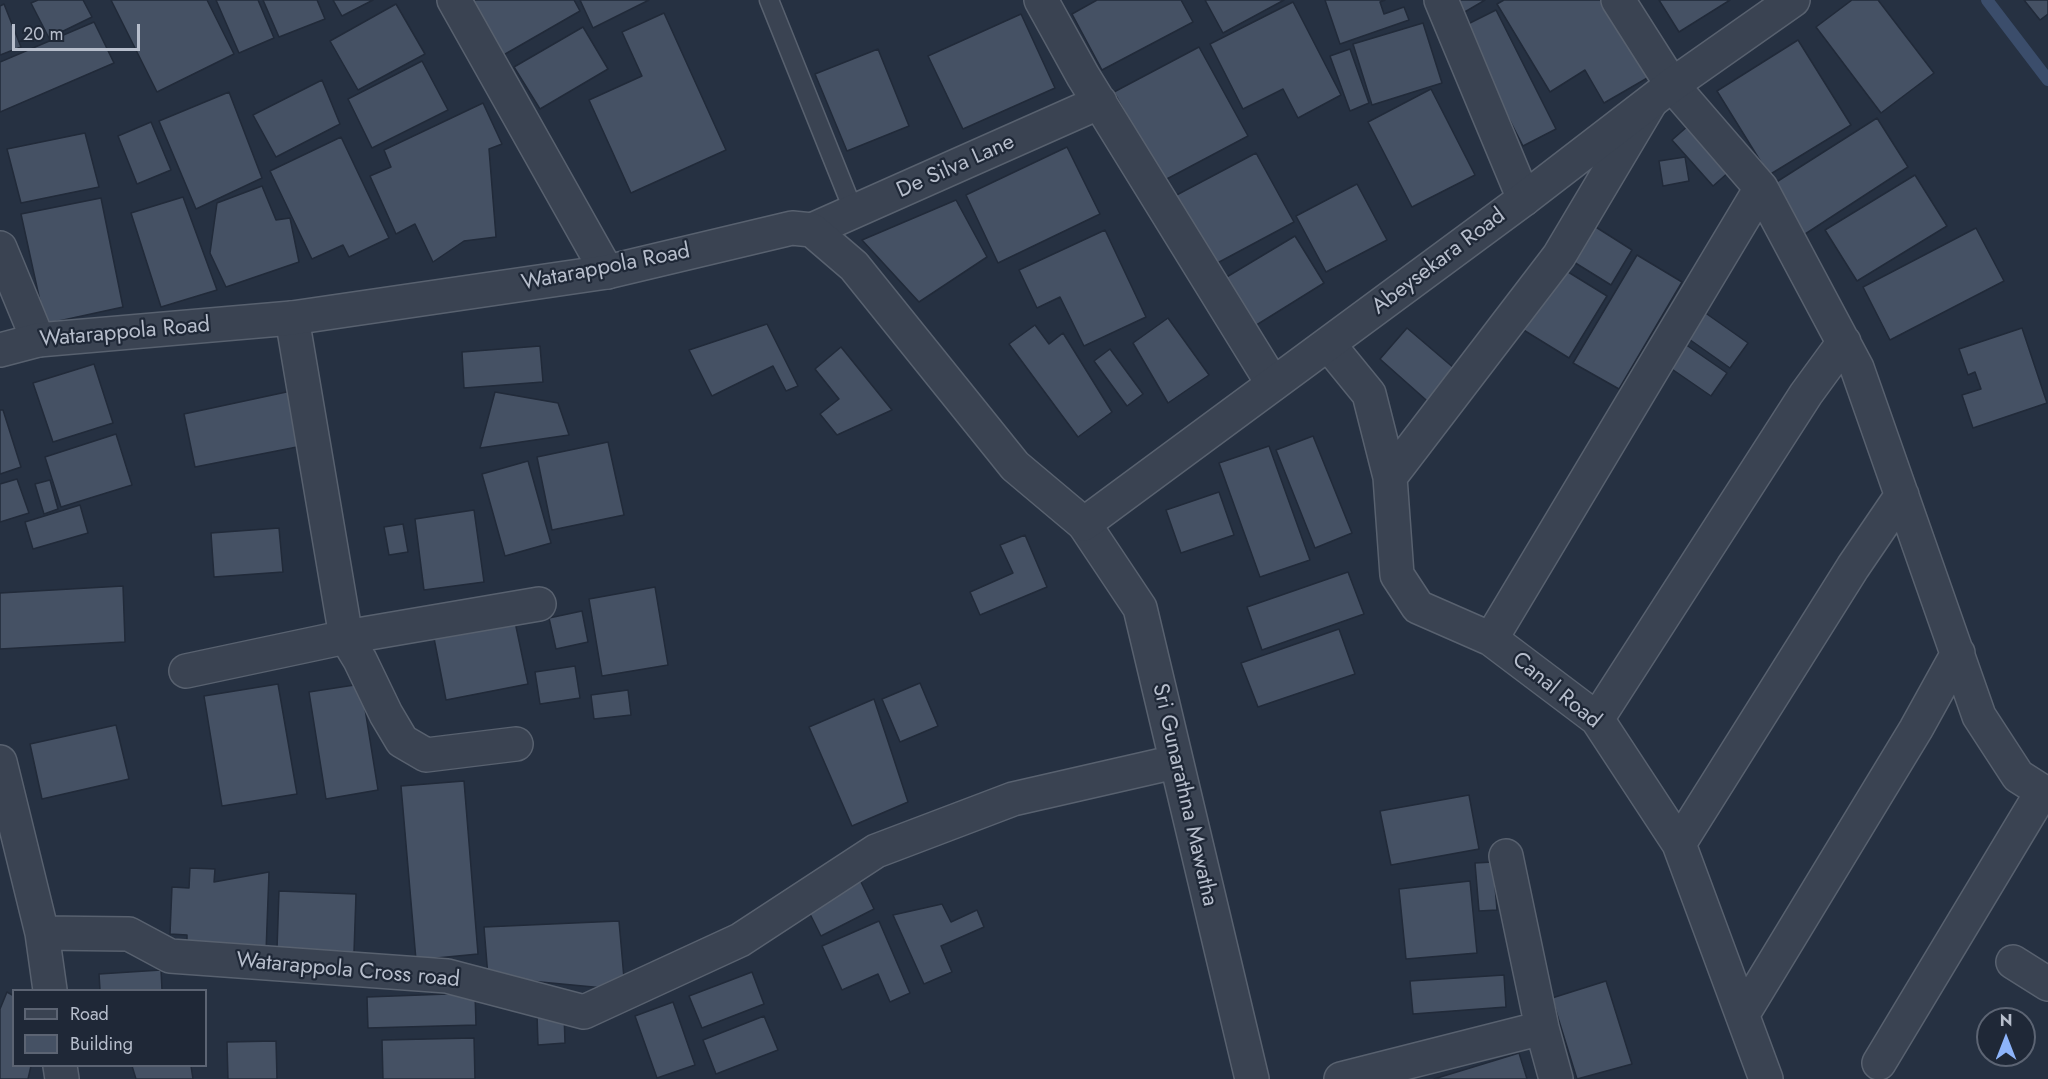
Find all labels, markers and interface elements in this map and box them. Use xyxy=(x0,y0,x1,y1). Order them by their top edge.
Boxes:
scale bar xyxy=(15,12,142,50)
text: 20 m xyxy=(23,21,63,47)
street label: De Silva Lane xyxy=(893,129,1019,205)
street label: Abeysekara Road xyxy=(1367,203,1511,321)
street label: Watarappola Road xyxy=(520,239,692,297)
street label: Watarappola Road xyxy=(39,312,211,354)
street label: Canal Road xyxy=(1506,647,1606,735)
street label: Sri Gunarathna Mawatha xyxy=(1146,681,1222,909)
street label: Watarappola Cross road xyxy=(235,948,461,994)
legend xyxy=(12,989,207,1067)
text: Road xyxy=(70,1001,109,1027)
north arrow xyxy=(1976,1007,2036,1067)
text: N xyxy=(2000,1009,2012,1032)
text: Building xyxy=(70,1031,133,1057)

